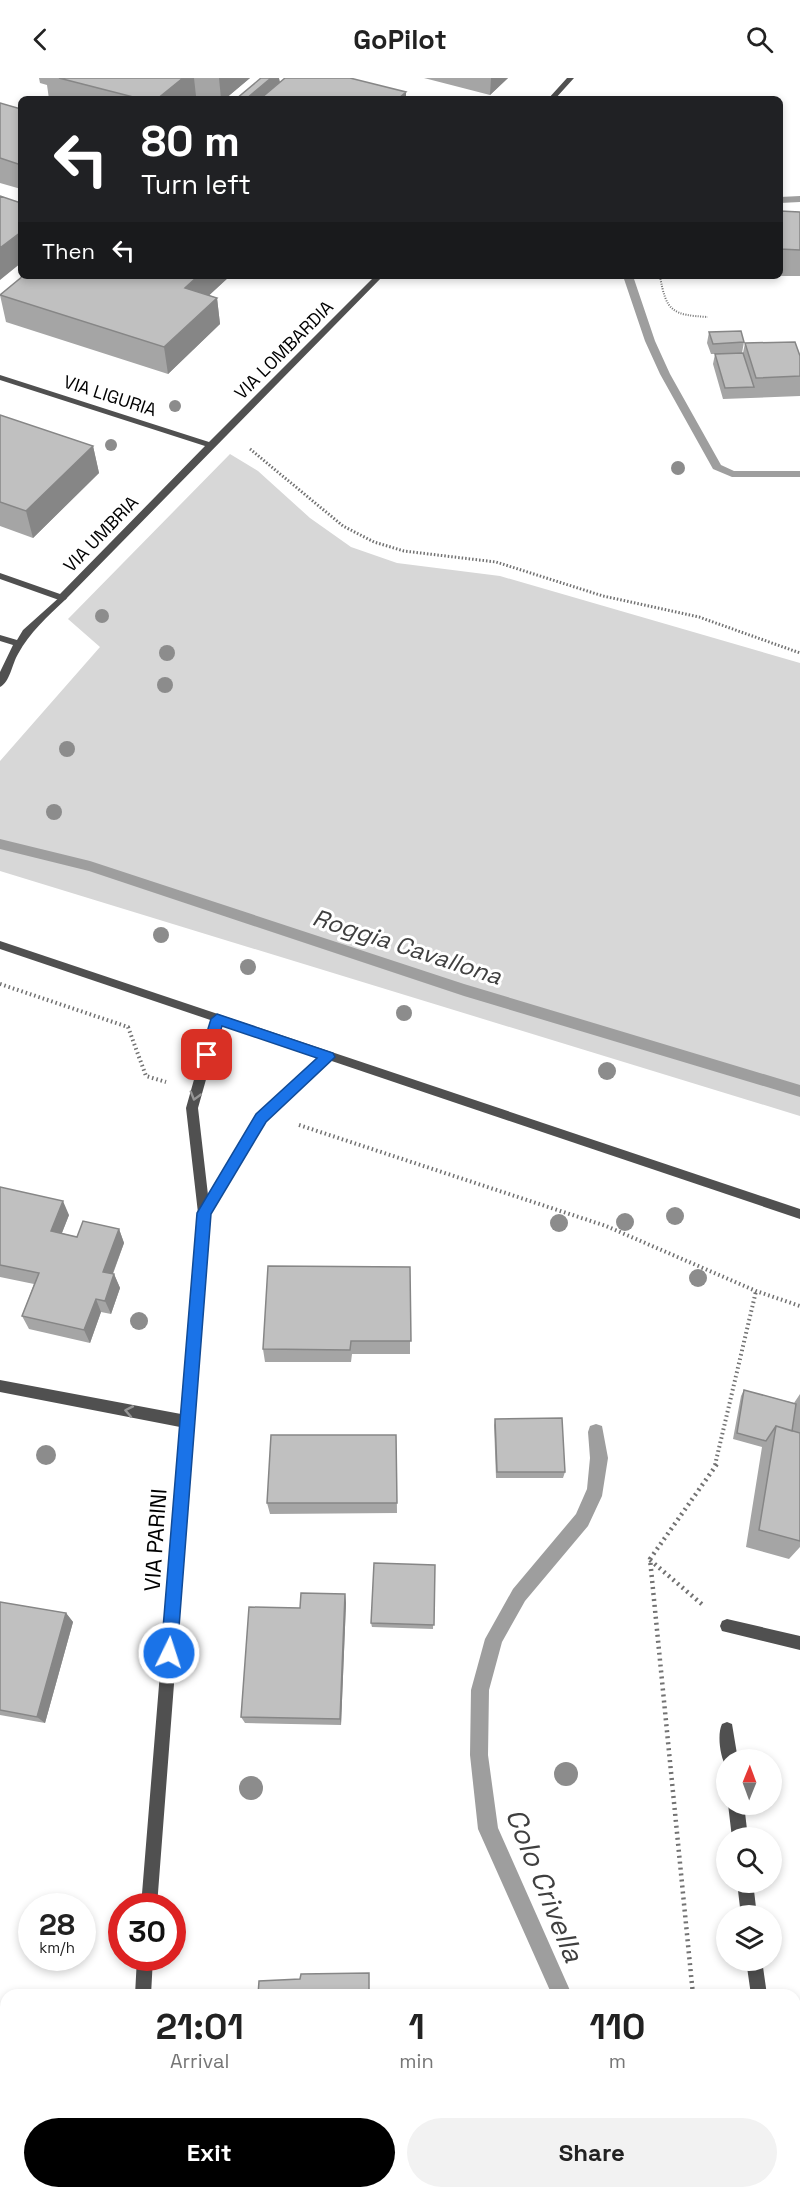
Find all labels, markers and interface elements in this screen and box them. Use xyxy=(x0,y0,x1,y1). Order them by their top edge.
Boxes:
text: GoPilot xyxy=(353,22,447,57)
icon: back xyxy=(24,23,57,56)
icon: search xyxy=(743,23,776,56)
text: 80 m xyxy=(141,115,240,168)
icon: left xyxy=(42,120,120,198)
text: Turn left xyxy=(141,167,251,202)
icon: left xyxy=(107,234,140,267)
text: Then xyxy=(42,237,95,265)
street label: VIA LOMBARDIA xyxy=(229,295,338,404)
street label: VIA LIGURIA xyxy=(61,370,160,421)
street label: VIA UMBRIA xyxy=(58,490,143,577)
water label: Roggia Cavallona xyxy=(309,901,506,992)
pin xyxy=(181,1029,232,1080)
icon: arrive xyxy=(190,1038,223,1071)
one-way arrow xyxy=(190,1090,202,1100)
one-way arrow xyxy=(125,1405,135,1418)
street label: VIA PARINI xyxy=(137,1488,173,1592)
position arrow xyxy=(137,1621,201,1685)
north arrow xyxy=(716,1749,782,1815)
map controls xyxy=(716,1749,782,1971)
water label: Colo Crivella xyxy=(498,1803,593,1968)
button: search xyxy=(716,1827,782,1893)
speed limit sign: 30 xyxy=(108,1893,186,1971)
text: 28 xyxy=(39,1905,75,1944)
button: layers xyxy=(716,1905,782,1971)
text: km/h xyxy=(39,1938,75,1957)
text: 21:01 xyxy=(156,2004,244,2050)
text: 1 xyxy=(408,2004,425,2050)
text: 110 xyxy=(589,2004,645,2050)
text: Arrival xyxy=(170,2048,229,2074)
text: min xyxy=(399,2048,434,2074)
text: m xyxy=(609,2048,626,2074)
button: Exit xyxy=(24,2118,395,2187)
button: Share xyxy=(407,2118,777,2187)

